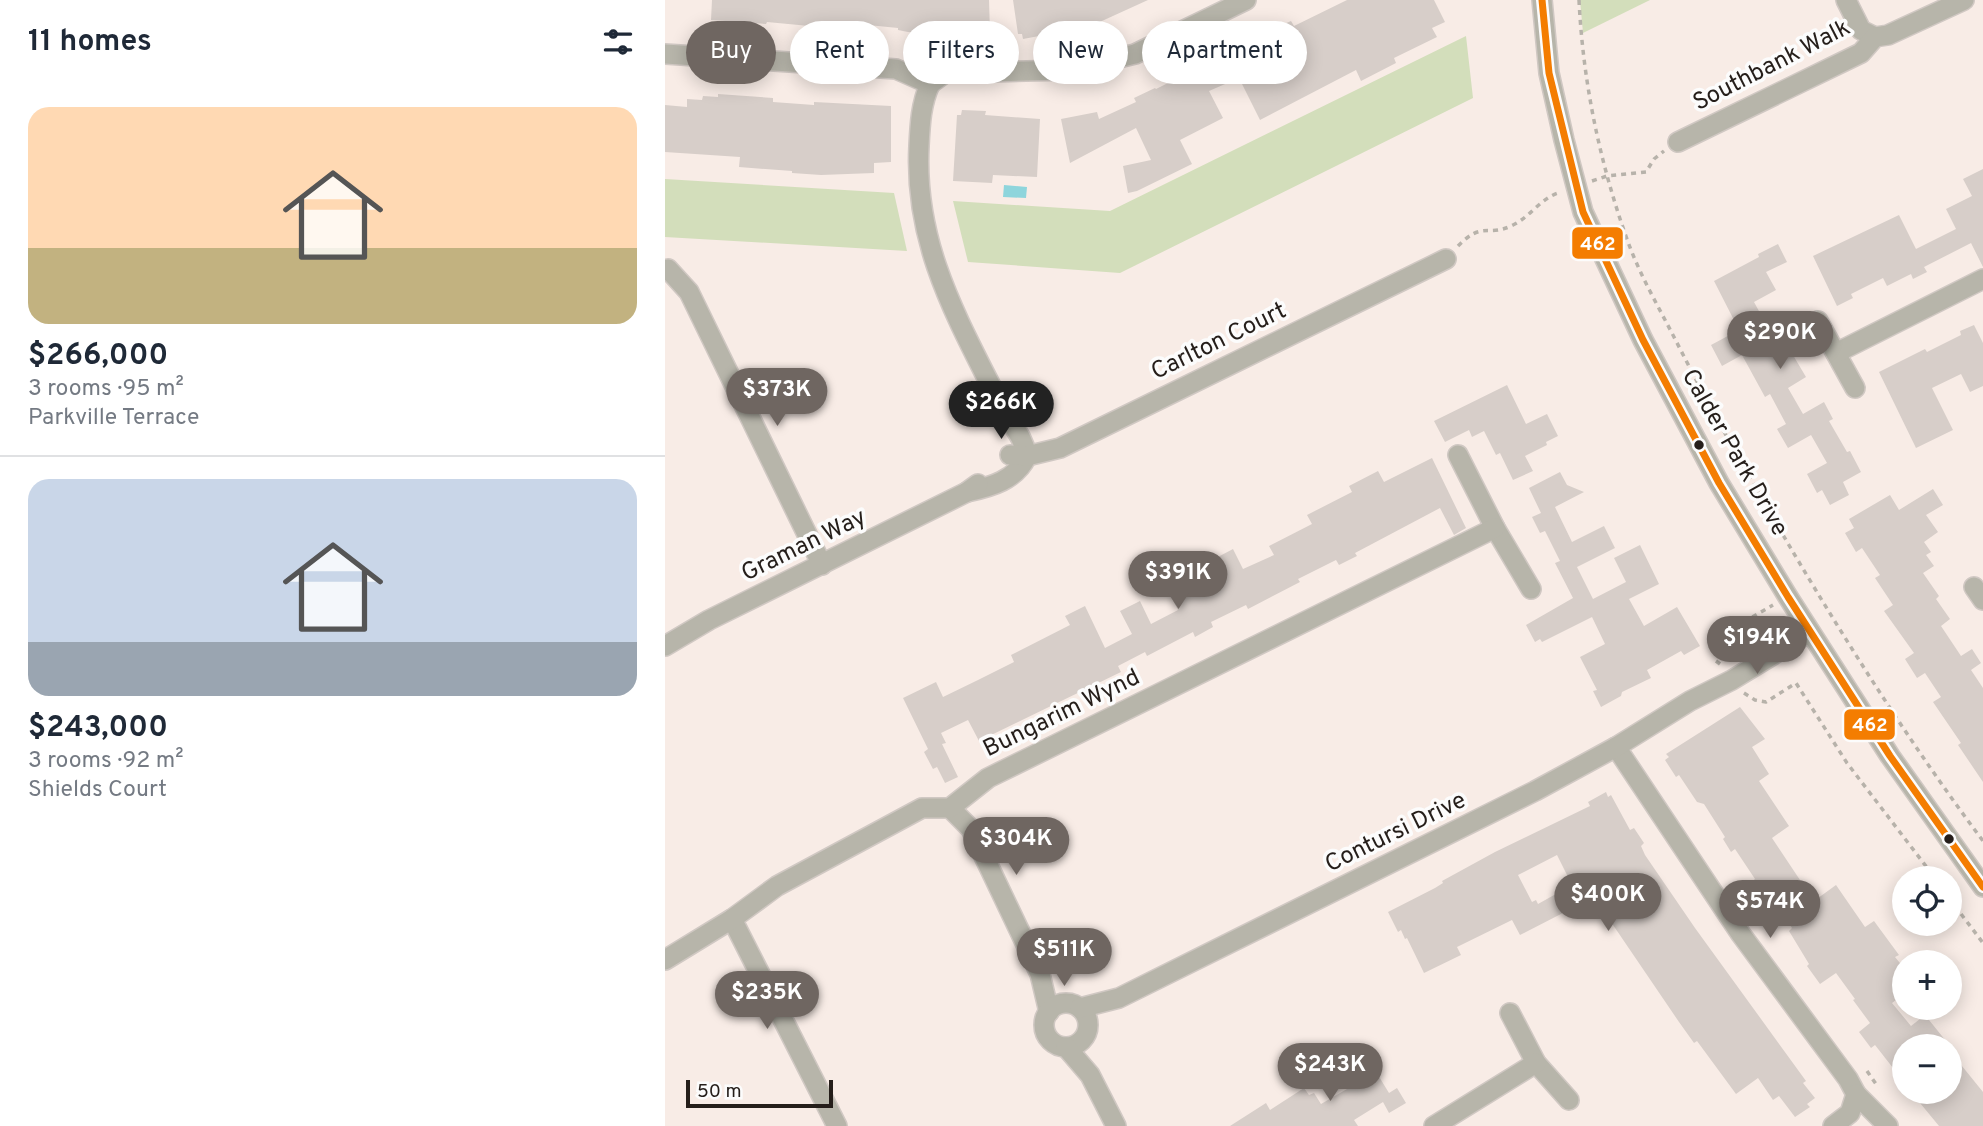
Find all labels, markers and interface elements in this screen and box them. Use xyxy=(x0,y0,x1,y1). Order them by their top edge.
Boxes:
street label: Southbank Walk xyxy=(1688,14,1856,118)
chip: Buy xyxy=(686,21,776,84)
chip: Rent xyxy=(790,21,889,84)
chip: Filters xyxy=(903,21,1019,84)
chip: New xyxy=(1033,21,1128,84)
chip: Apartment xyxy=(1142,21,1307,84)
icon: filters xyxy=(599,23,637,61)
text: 11 homes xyxy=(28,24,152,61)
icon: home xyxy=(270,152,396,278)
line badge: 462 xyxy=(1571,226,1624,260)
text: 462 xyxy=(1580,233,1616,257)
street label: Carlton Court xyxy=(1146,296,1292,388)
pin: $290K xyxy=(1731,312,1829,371)
text: $290K xyxy=(1743,319,1817,348)
text: $266,000 xyxy=(28,338,168,375)
street label: Calder Park Drive xyxy=(1674,364,1794,542)
pin: $373K xyxy=(728,368,826,428)
text: 3 rooms · 95 m² xyxy=(28,375,184,404)
text: $373K xyxy=(742,376,812,405)
pin: $266K xyxy=(952,382,1050,441)
text: $266K xyxy=(965,389,1037,418)
text: Parkville Terrace xyxy=(28,404,199,433)
unlabelled marker xyxy=(1692,438,1706,452)
street label: Graman Way xyxy=(737,503,871,589)
icon: home xyxy=(270,524,396,650)
pin: $391K xyxy=(1129,552,1227,611)
text: $391K xyxy=(1144,559,1212,588)
pin: $194K xyxy=(1708,616,1806,676)
text: $194K xyxy=(1723,624,1791,653)
street label: Bungarim Wynd xyxy=(979,663,1145,765)
line badge: 462 xyxy=(1843,708,1896,741)
text: $243,000 xyxy=(28,710,168,747)
text: 462 xyxy=(1852,714,1888,738)
text: 3 rooms · 92 m² xyxy=(28,747,184,776)
text: Shields Court xyxy=(28,776,167,805)
street label: Contursi Drive xyxy=(1321,786,1471,880)
pin: $304K xyxy=(967,818,1065,877)
text: $304K xyxy=(979,825,1053,854)
unlabelled marker xyxy=(1942,832,1956,846)
map controls xyxy=(1892,866,1962,1104)
button: locate xyxy=(1892,866,1962,936)
pin: $400K xyxy=(1559,874,1657,933)
pin: $574K xyxy=(1721,880,1819,940)
text: $400K xyxy=(1570,881,1646,910)
text: $574K xyxy=(1735,888,1805,917)
pin: $511K xyxy=(1015,928,1113,988)
text: $511K xyxy=(1033,936,1095,965)
button: + xyxy=(1892,950,1962,1020)
pin: $235K xyxy=(718,972,816,1031)
text: $235K xyxy=(731,979,803,1008)
button: − xyxy=(1892,1034,1962,1104)
pin: $243K xyxy=(1281,1044,1379,1103)
text: $243K xyxy=(1294,1051,1366,1080)
scale bar xyxy=(686,1077,833,1109)
text: 50 m xyxy=(697,1080,742,1104)

